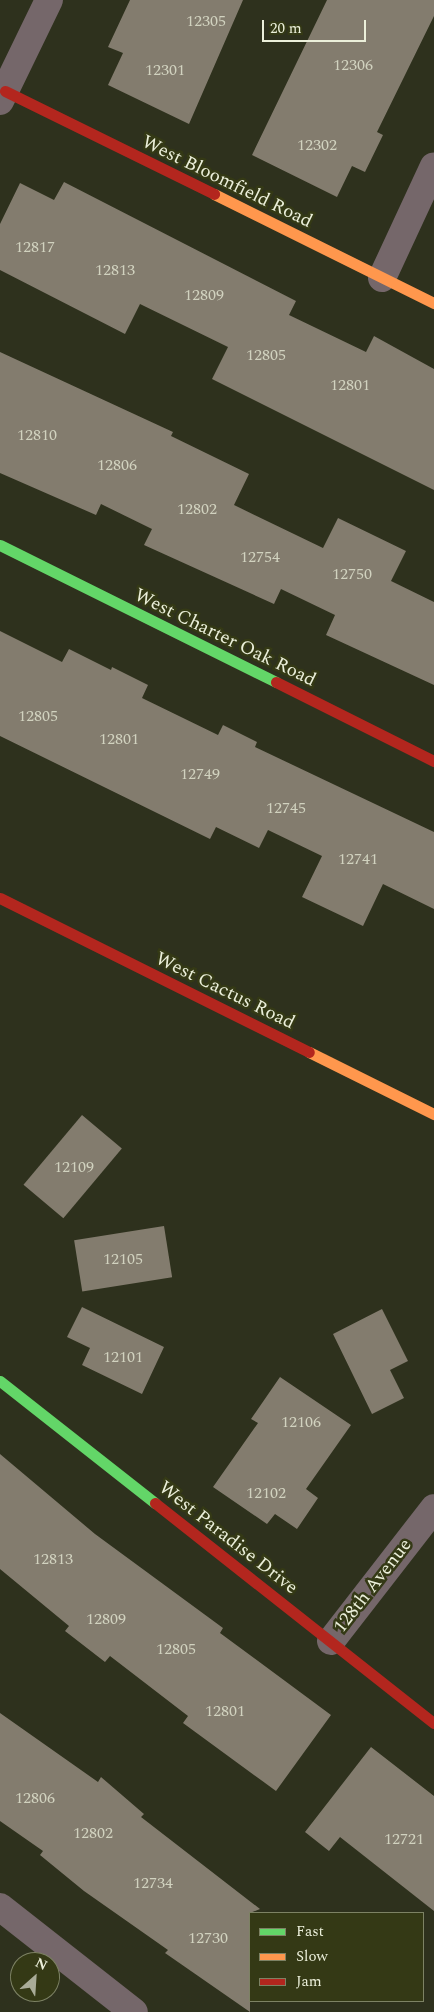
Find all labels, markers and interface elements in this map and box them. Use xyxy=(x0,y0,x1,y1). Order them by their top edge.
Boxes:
scale bar xyxy=(264,10,368,42)
house number: 12305 xyxy=(186,11,226,31)
text: 20 m xyxy=(270,17,302,40)
house number: 12306 xyxy=(333,55,373,75)
house number: 12301 xyxy=(145,60,185,80)
street label: West Bloomfield Road xyxy=(138,131,316,233)
house number: 12302 xyxy=(297,135,337,155)
house number: 12817 xyxy=(15,237,55,257)
house number: 12813 xyxy=(95,260,135,280)
house number: 12809 xyxy=(184,285,224,305)
house number: 12805 xyxy=(246,345,286,365)
house number: 12801 xyxy=(330,375,370,395)
house number: 12810 xyxy=(17,425,57,445)
house number: 12806 xyxy=(97,455,137,475)
house number: 12802 xyxy=(177,499,217,519)
house number: 12754 xyxy=(240,547,280,567)
house number: 12750 xyxy=(332,564,372,584)
street label: West Charter Oak Road xyxy=(130,584,320,692)
house number: 12805 xyxy=(18,706,58,726)
house number: 12801 xyxy=(99,729,139,749)
house number: 12749 xyxy=(180,764,220,784)
house number: 12745 xyxy=(266,798,306,818)
house number: 12741 xyxy=(338,849,378,869)
street label: West Cactus Road xyxy=(152,947,298,1035)
house number: 12109 xyxy=(54,1157,94,1177)
house number: 12105 xyxy=(103,1249,143,1269)
house number: 12101 xyxy=(103,1347,143,1367)
house number: 12106 xyxy=(281,1412,321,1432)
street label: West Paradise Drive xyxy=(154,1477,302,1599)
house number: 12102 xyxy=(246,1483,286,1503)
street label: 128th Avenue xyxy=(329,1534,417,1638)
house number: 12813 xyxy=(33,1549,73,1569)
house number: 12809 xyxy=(86,1609,126,1629)
house number: 12805 xyxy=(156,1639,196,1659)
house number: 12801 xyxy=(205,1701,245,1721)
house number: 12806 xyxy=(15,1788,55,1808)
house number: 12802 xyxy=(73,1823,113,1843)
house number: 12721 xyxy=(384,1829,424,1849)
house number: 12734 xyxy=(133,1873,173,1893)
legend xyxy=(249,1912,424,2002)
text: Fast xyxy=(296,1920,324,1943)
house number: 12730 xyxy=(188,1928,228,1948)
text: Slow xyxy=(296,1945,328,1968)
north arrow xyxy=(10,1952,60,2002)
text: N xyxy=(32,1952,51,1976)
text: Jam xyxy=(296,1970,322,1993)

